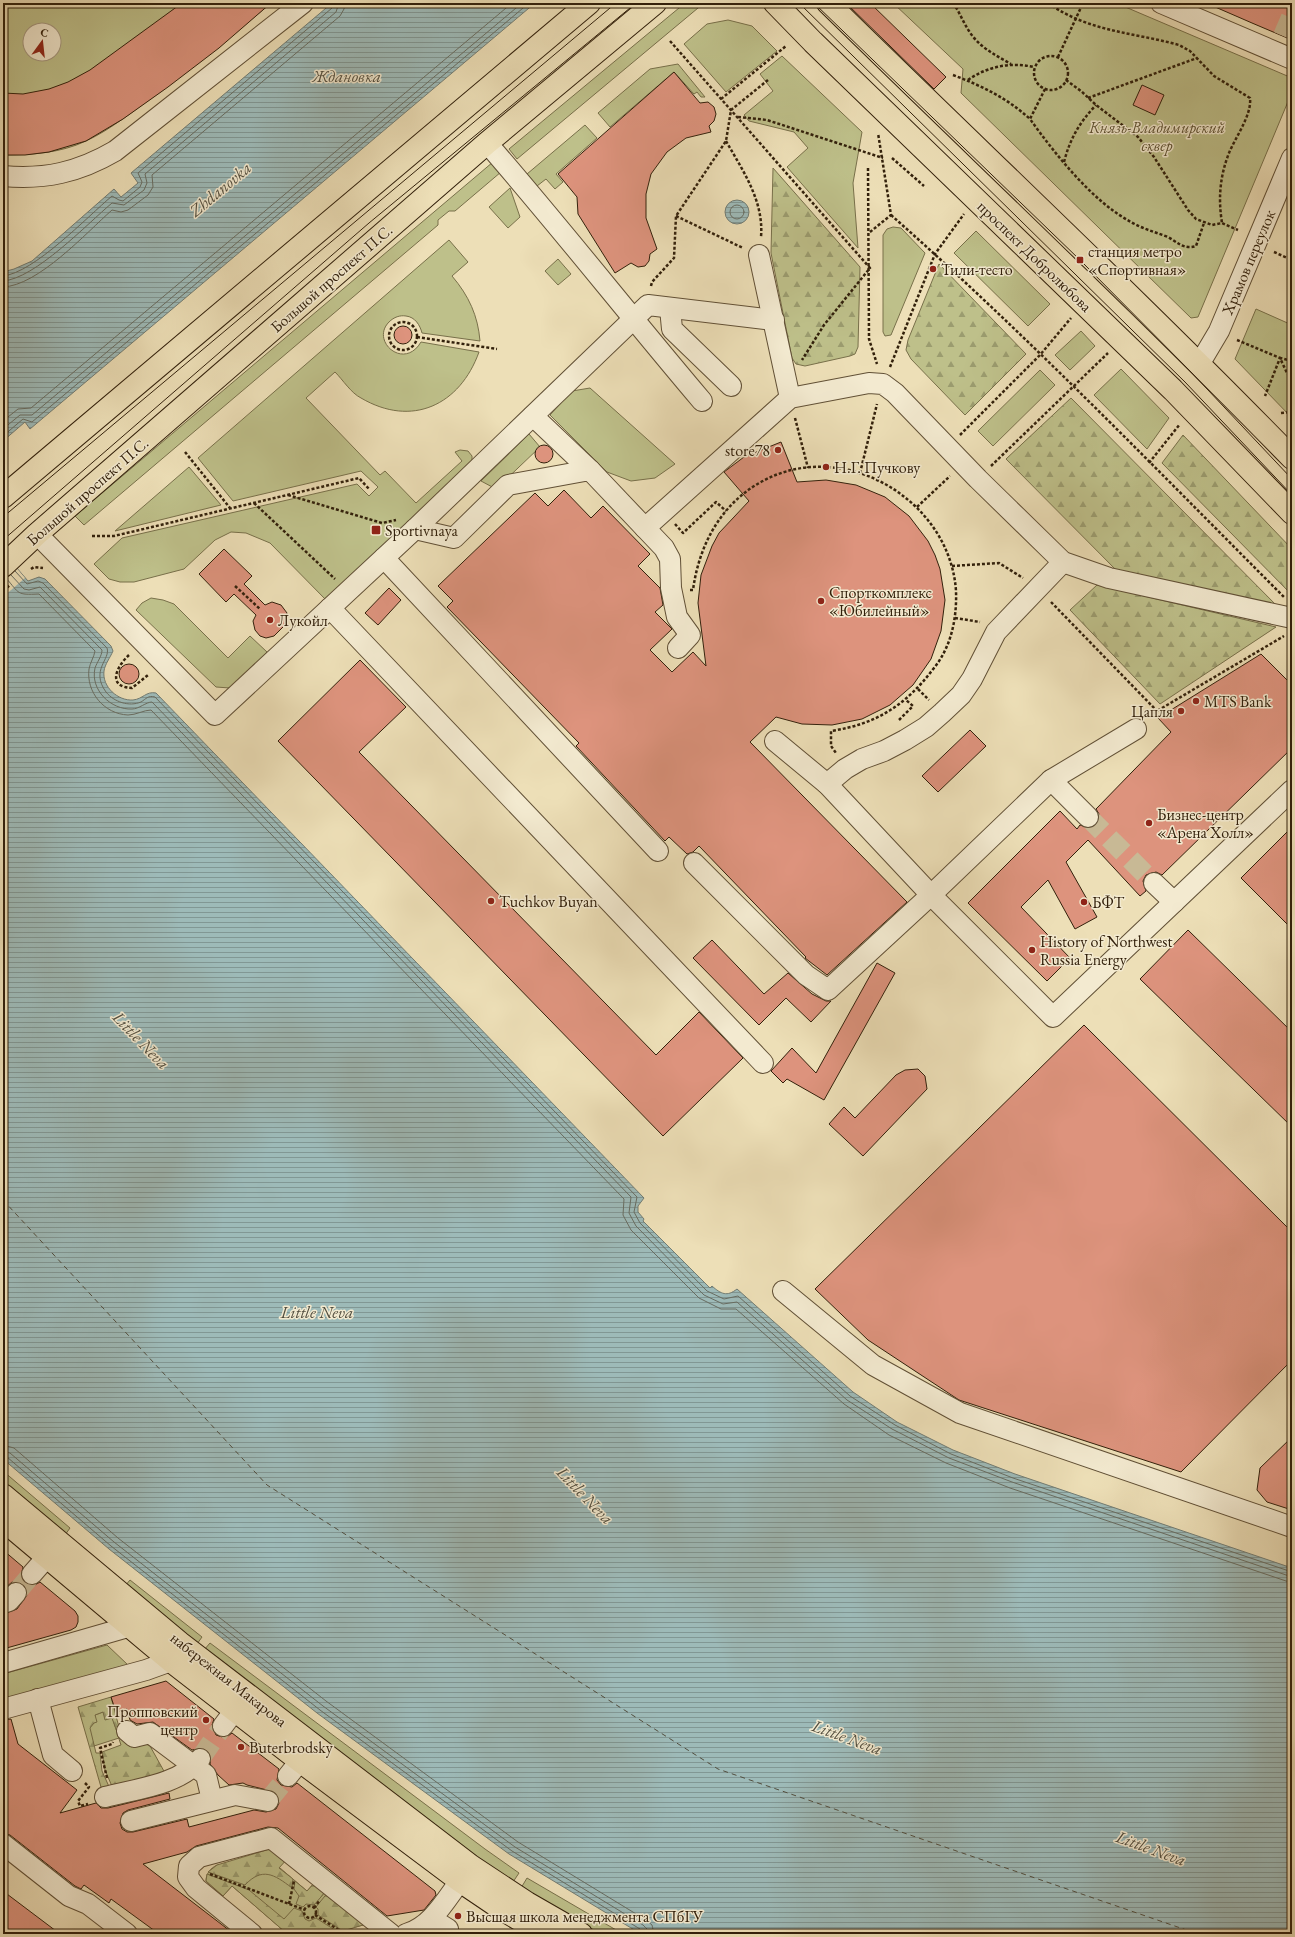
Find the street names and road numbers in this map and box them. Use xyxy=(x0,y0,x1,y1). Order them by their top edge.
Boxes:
street label: проспект Добролюбова xyxy=(973,196,1097,317)
street label: Храмов переулок xyxy=(1216,206,1280,319)
street label: Большой проспект П.С. xyxy=(266,220,397,337)
street label: Большой проспект П.С. xyxy=(22,433,153,550)
street label: набережная Макарова xyxy=(166,1627,292,1732)

